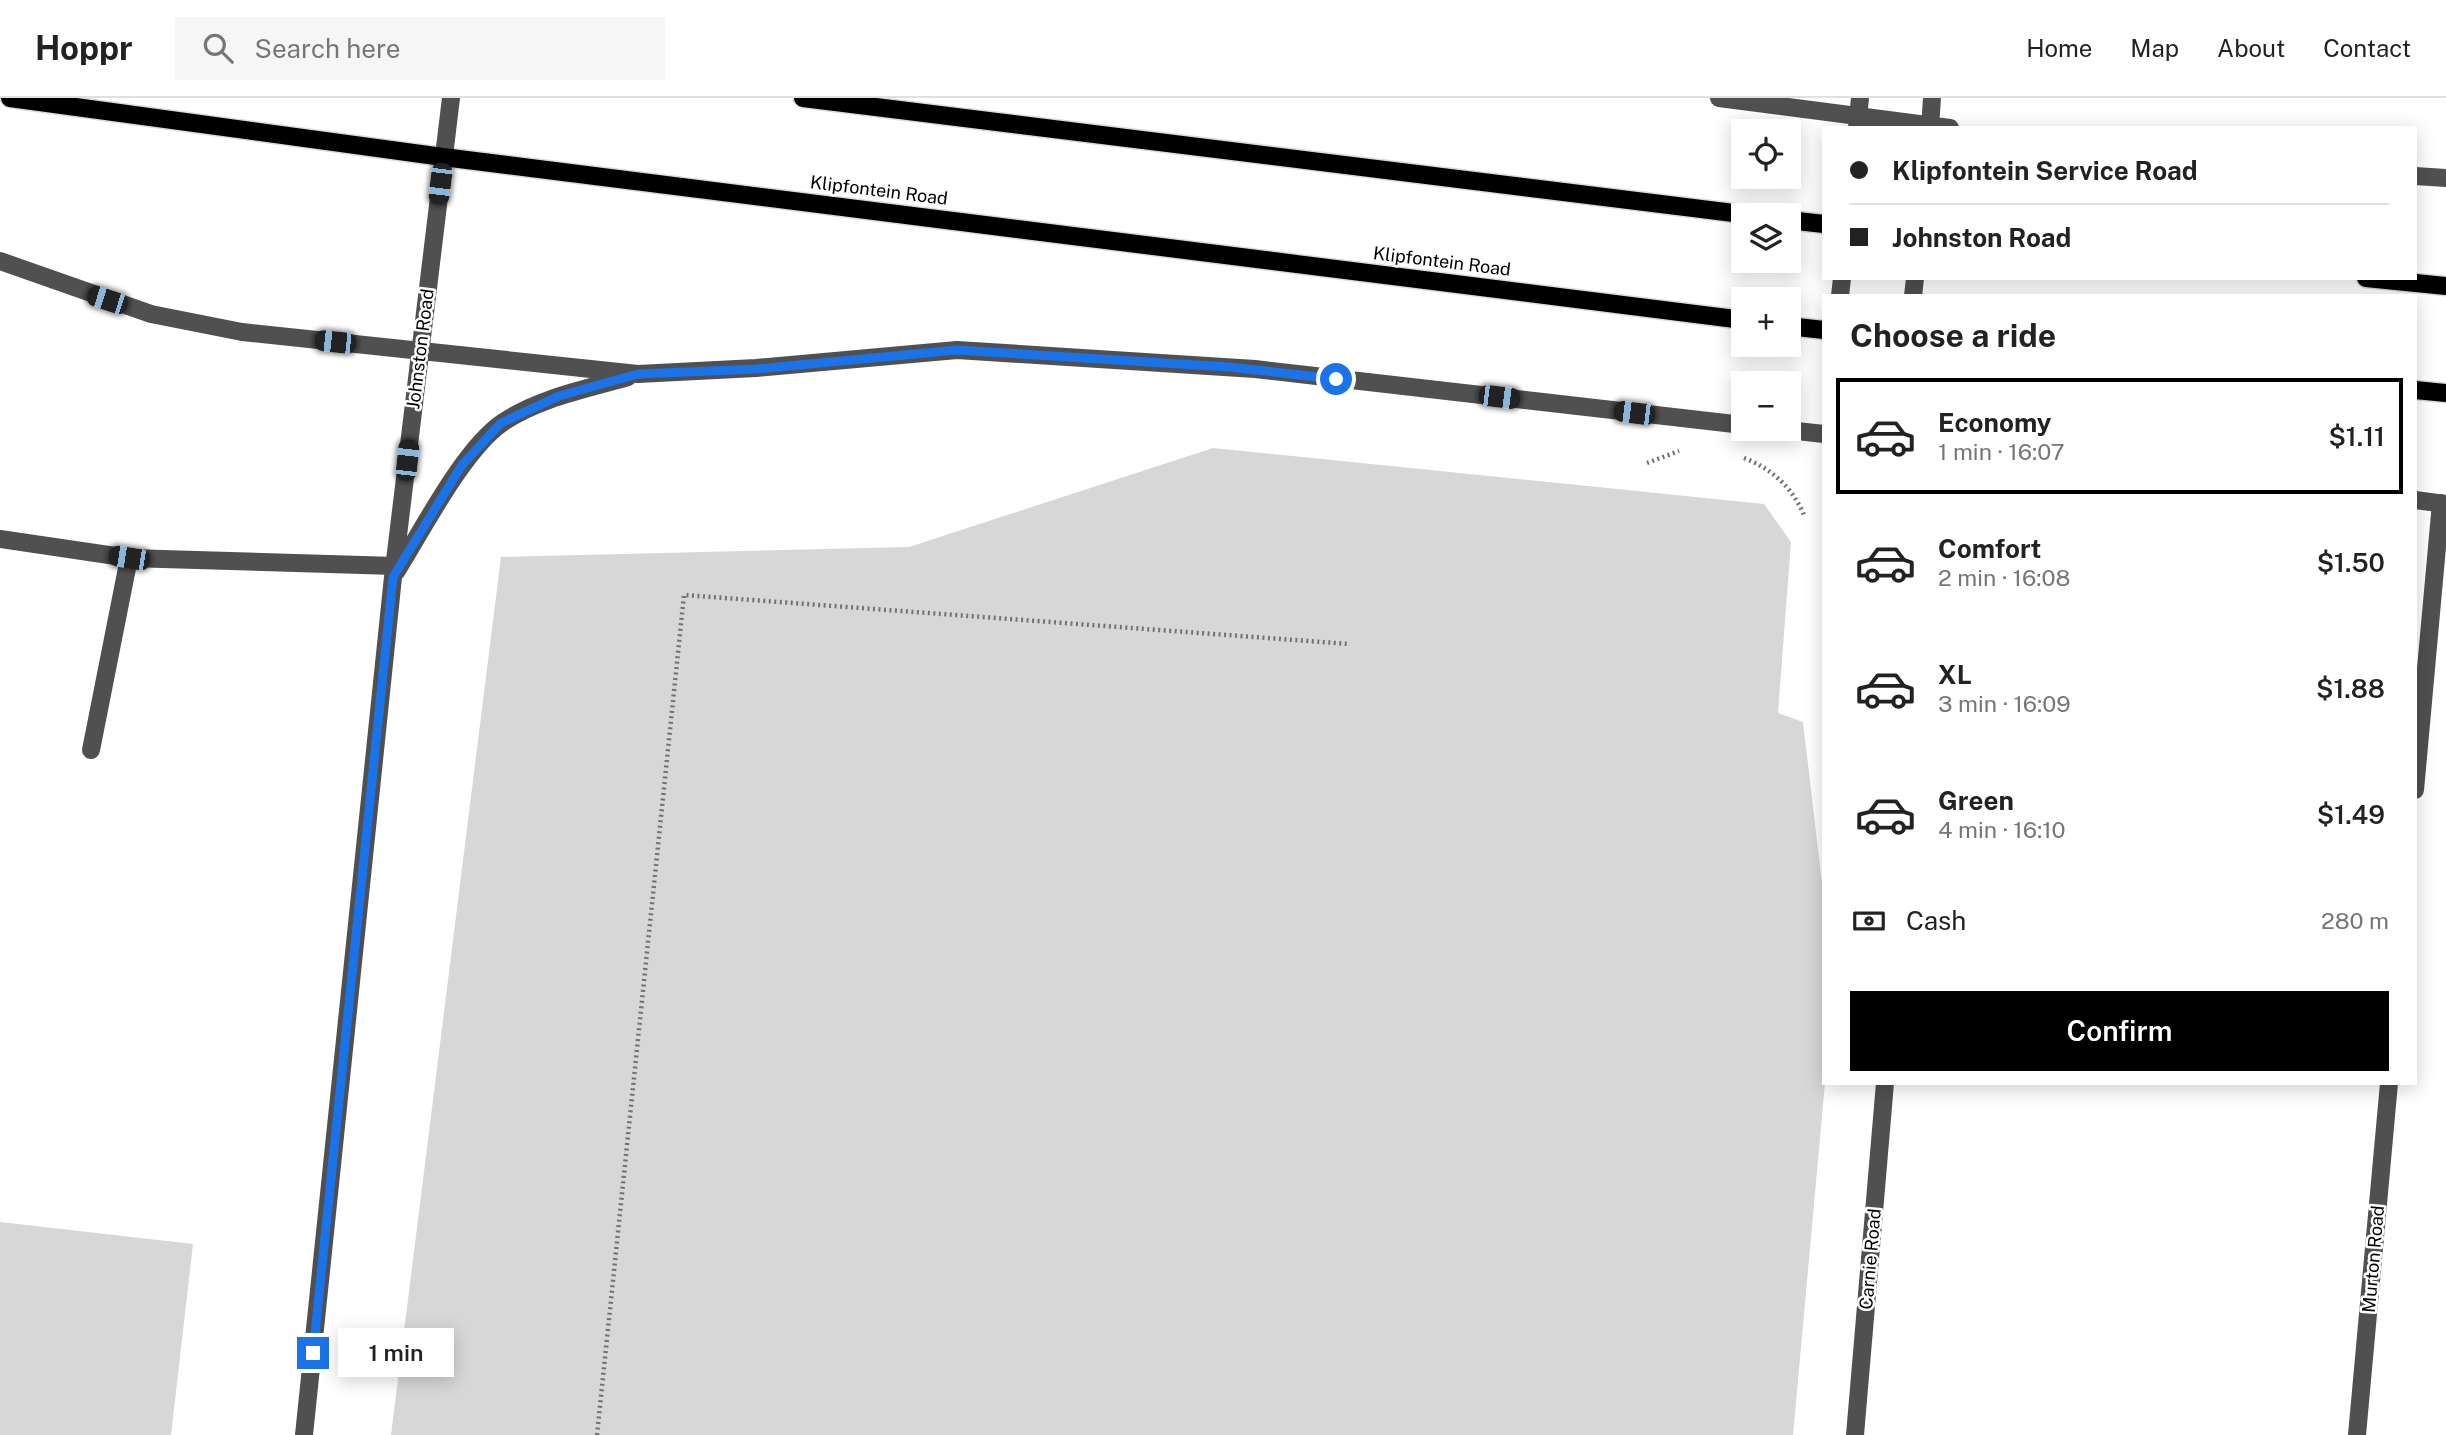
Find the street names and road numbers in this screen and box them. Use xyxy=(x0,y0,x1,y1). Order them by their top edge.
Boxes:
street label: Klipfontein Road xyxy=(809,171,949,209)
street label: Klipfontein Road xyxy=(1372,242,1512,280)
street label: Johnston Road xyxy=(402,288,438,410)
street label: Murton Road xyxy=(2358,1204,2388,1314)
street label: Carnie Road xyxy=(1855,1208,1885,1310)

